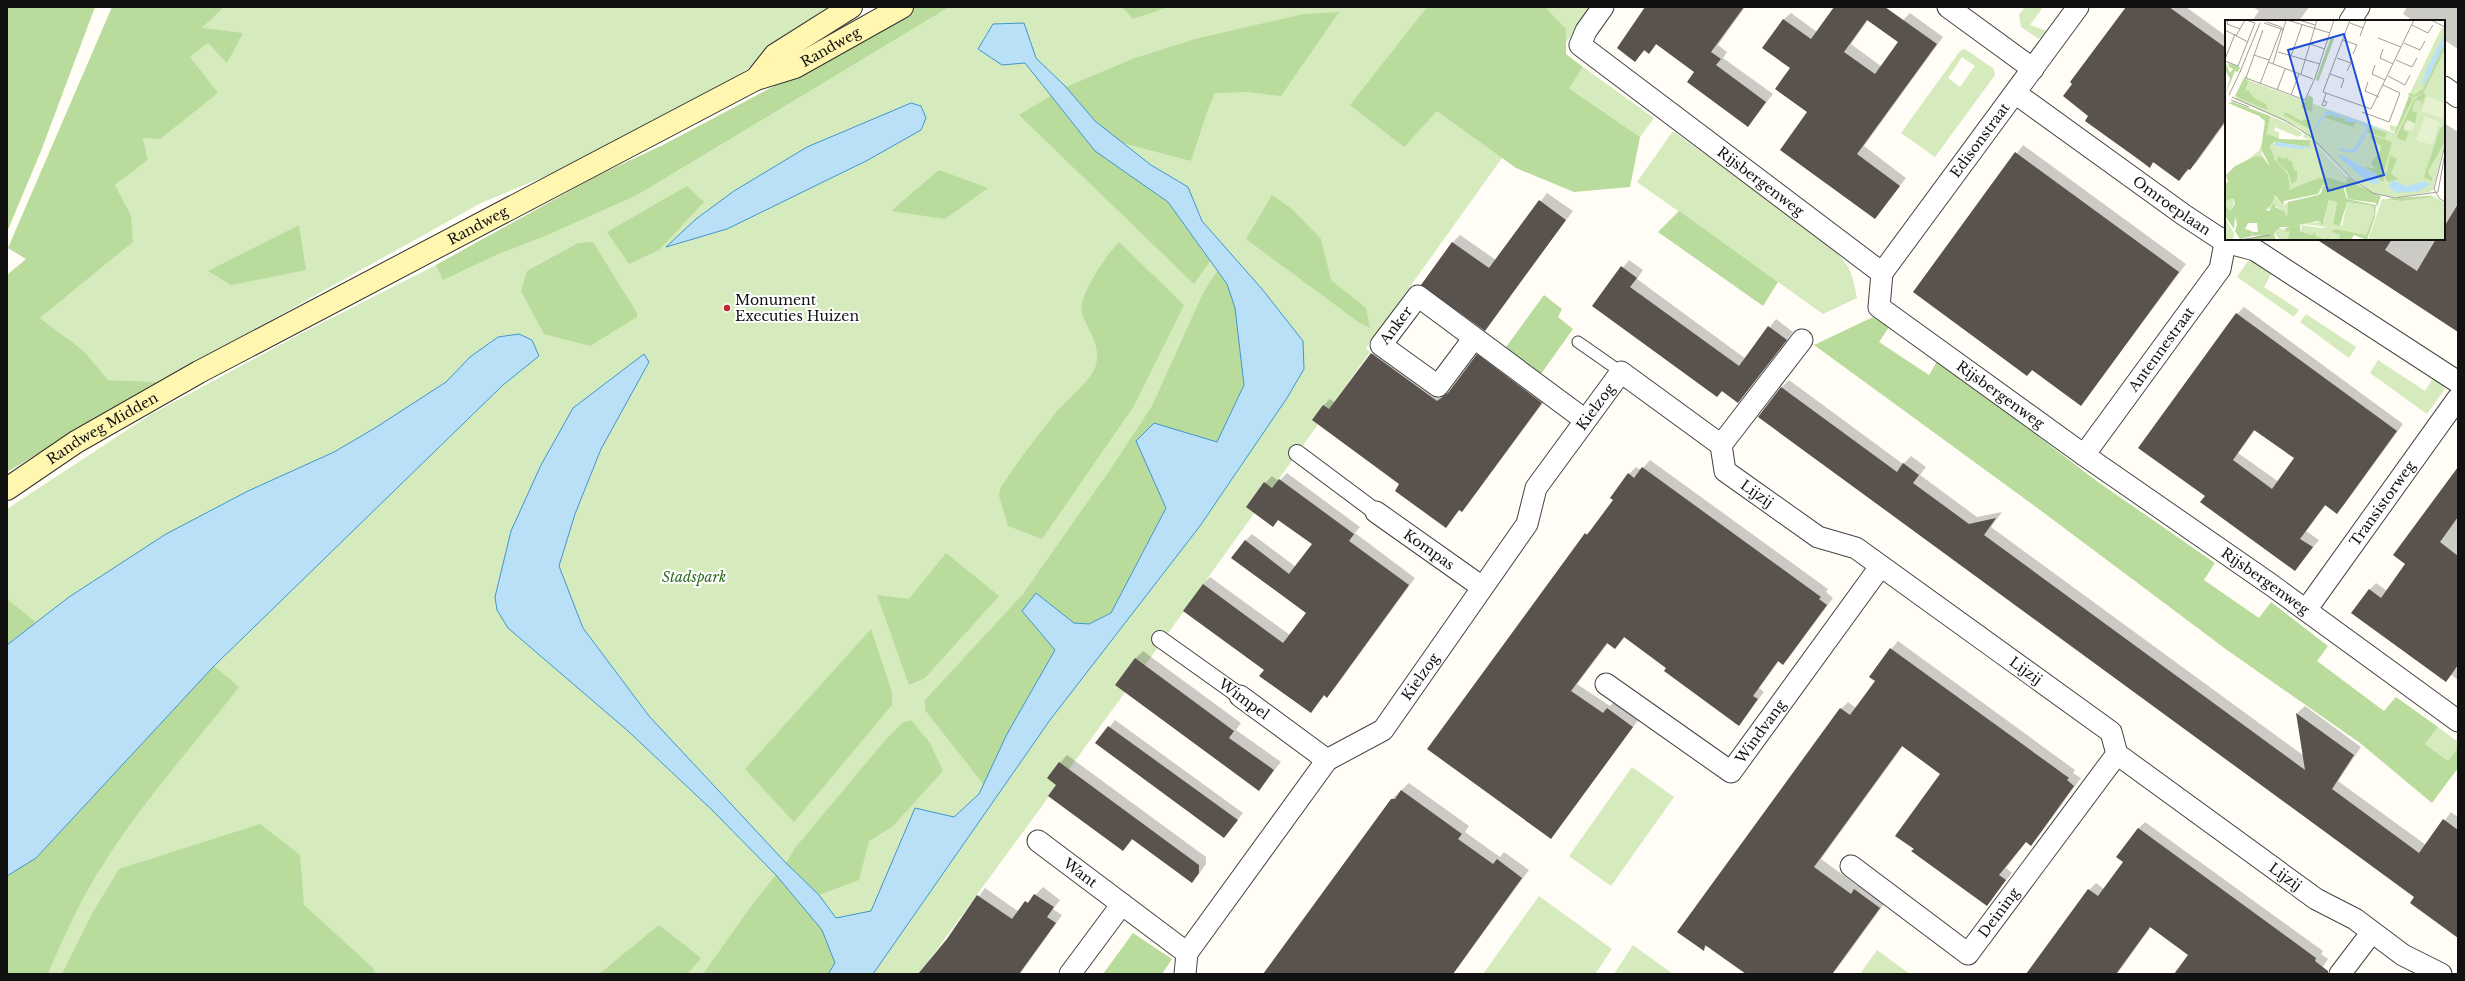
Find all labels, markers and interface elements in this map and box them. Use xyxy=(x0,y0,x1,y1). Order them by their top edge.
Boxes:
inset map xyxy=(2225,20,2445,240)
street label: Randweg xyxy=(797,23,864,71)
street label: Edisonstraat xyxy=(1946,99,2014,181)
street label: Rijsbergenweg xyxy=(1714,143,1808,220)
street label: Omroeplaan xyxy=(2129,172,2214,239)
street label: Randweg xyxy=(444,202,512,249)
place label: Monument Executies Huizen xyxy=(735,291,859,325)
street label: Anker xyxy=(1375,302,1416,349)
marker: Monument Executies Huizen xyxy=(722,303,732,313)
street label: Antennestraat xyxy=(2124,303,2199,396)
street label: Rijsbergenweg xyxy=(1953,357,2048,433)
street label: Kielzog xyxy=(1572,379,1619,434)
street label: Randweg Midden xyxy=(43,388,161,468)
street label: Transistorweg xyxy=(2346,457,2419,550)
street label: Lijzij xyxy=(1737,476,1777,511)
street label: Kompas xyxy=(1400,525,1458,574)
street label: Rijsbergenweg xyxy=(2218,544,2314,619)
park label: Stadspark xyxy=(662,568,726,586)
street label: Kielzog xyxy=(1398,649,1443,704)
street label: Lijzij xyxy=(2006,653,2046,688)
street label: Wimpel xyxy=(1214,674,1273,724)
street label: Windvang xyxy=(1731,696,1790,768)
street label: Want xyxy=(1059,854,1102,892)
street label: Lijzij xyxy=(2265,859,2305,895)
street label: Deining xyxy=(1974,884,2024,941)

